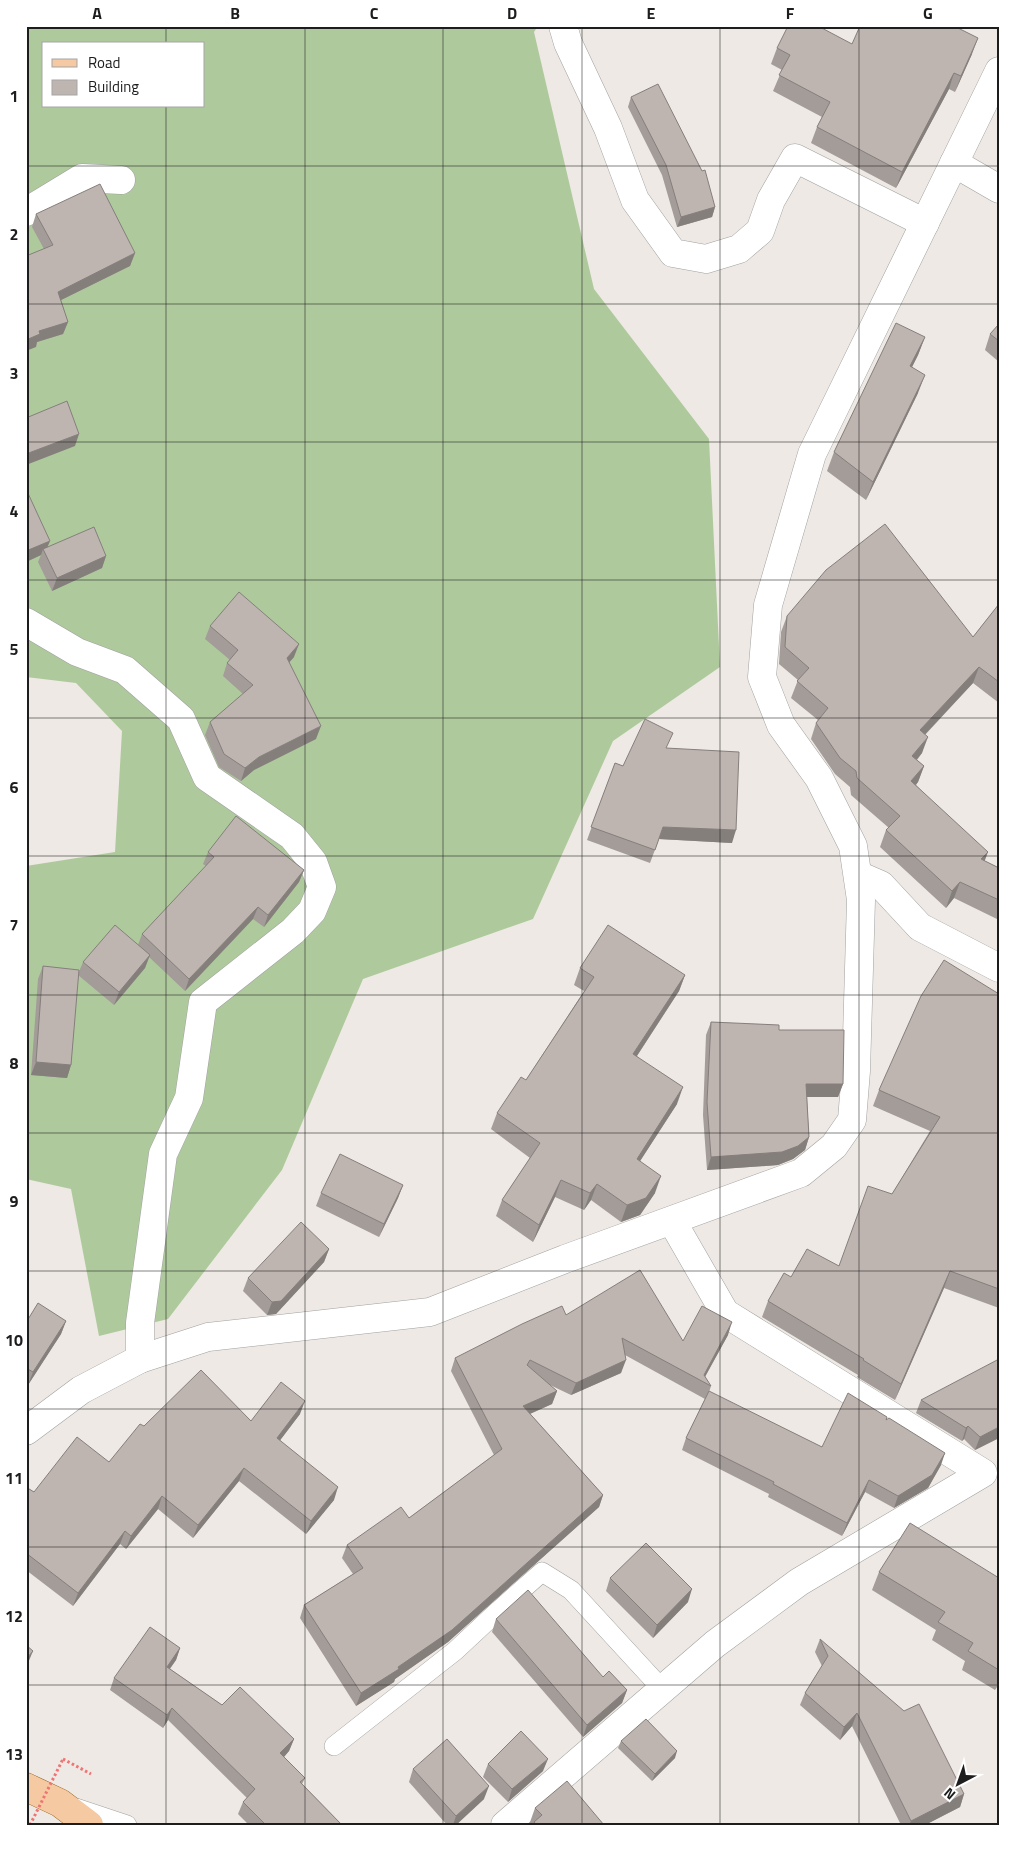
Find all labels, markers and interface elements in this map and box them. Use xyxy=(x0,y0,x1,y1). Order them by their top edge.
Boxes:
text: A xyxy=(92,1,102,25)
text: B xyxy=(230,1,240,25)
text: C xyxy=(370,1,379,25)
text: D xyxy=(507,1,517,25)
text: E xyxy=(647,1,656,25)
text: F xyxy=(786,1,795,25)
text: G xyxy=(923,1,933,25)
legend xyxy=(42,42,205,108)
text: Road xyxy=(88,51,120,74)
text: Building xyxy=(88,75,139,98)
text: 1 xyxy=(10,84,18,108)
text: 2 xyxy=(10,222,18,246)
text: 3 xyxy=(10,361,18,385)
text: 4 xyxy=(10,499,19,523)
text: 5 xyxy=(10,637,19,661)
text: 6 xyxy=(10,775,19,799)
text: 7 xyxy=(10,913,18,937)
text: 8 xyxy=(10,1051,19,1075)
text: 9 xyxy=(10,1189,19,1213)
text: 10 xyxy=(5,1328,23,1352)
text: 11 xyxy=(5,1466,23,1490)
text: 12 xyxy=(5,1604,23,1628)
text: 13 xyxy=(5,1742,23,1766)
north arrow xyxy=(932,1758,982,1808)
text: N xyxy=(939,1783,960,1805)

